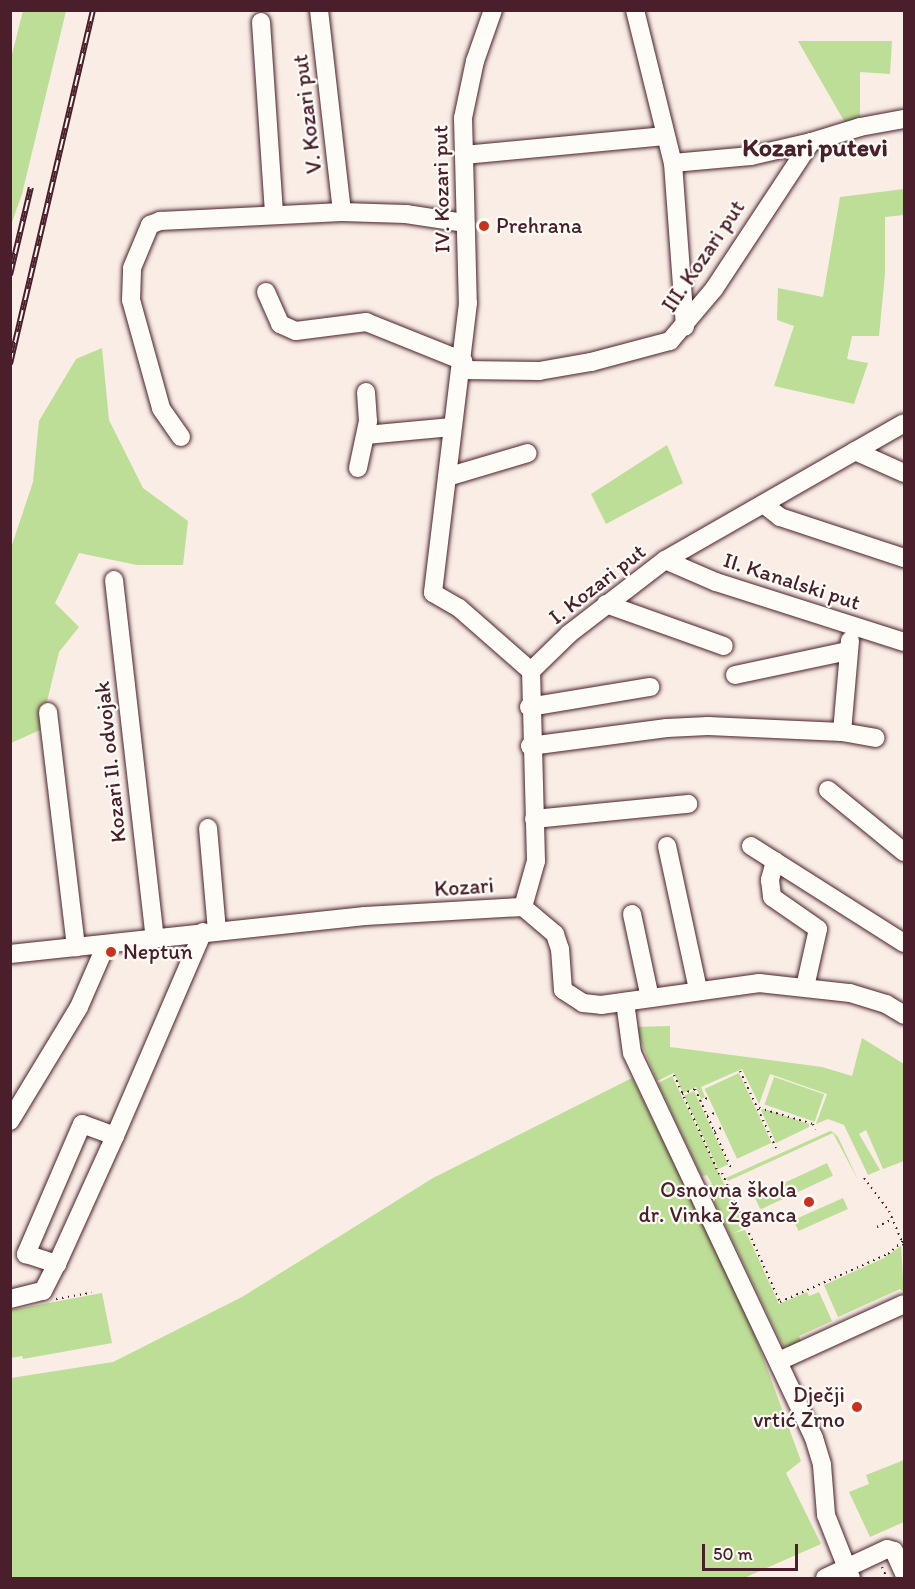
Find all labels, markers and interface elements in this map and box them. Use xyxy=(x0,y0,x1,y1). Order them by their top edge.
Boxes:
street label: V. Kozari put xyxy=(287,53,327,175)
street label: IV. Kozari put xyxy=(427,125,455,253)
district label: Kozari putevi xyxy=(742,132,888,164)
street label: III. Kozari put xyxy=(656,195,750,317)
place label: Prehrana xyxy=(496,213,582,239)
marker: Prehrana xyxy=(477,219,491,233)
street label: I. Kozari put xyxy=(543,538,651,630)
street label: II. Kanalski put xyxy=(720,546,864,616)
street label: Kozari II. odvojak xyxy=(88,680,132,844)
street label: Kozari xyxy=(433,872,495,902)
place label: Neptun xyxy=(123,939,193,965)
marker: Neptun xyxy=(104,945,118,959)
place label: Osnovna škola dr. Vinka Žganca xyxy=(640,1176,797,1228)
marker: Osnovna škola dr. Vinka Žganca xyxy=(802,1195,816,1209)
place label: Dječji vrtić Zrno xyxy=(753,1381,845,1432)
marker: Dječji vrtić Zrno xyxy=(850,1400,864,1414)
scale bar xyxy=(705,1532,801,1570)
text: 50 m xyxy=(713,1543,753,1565)

